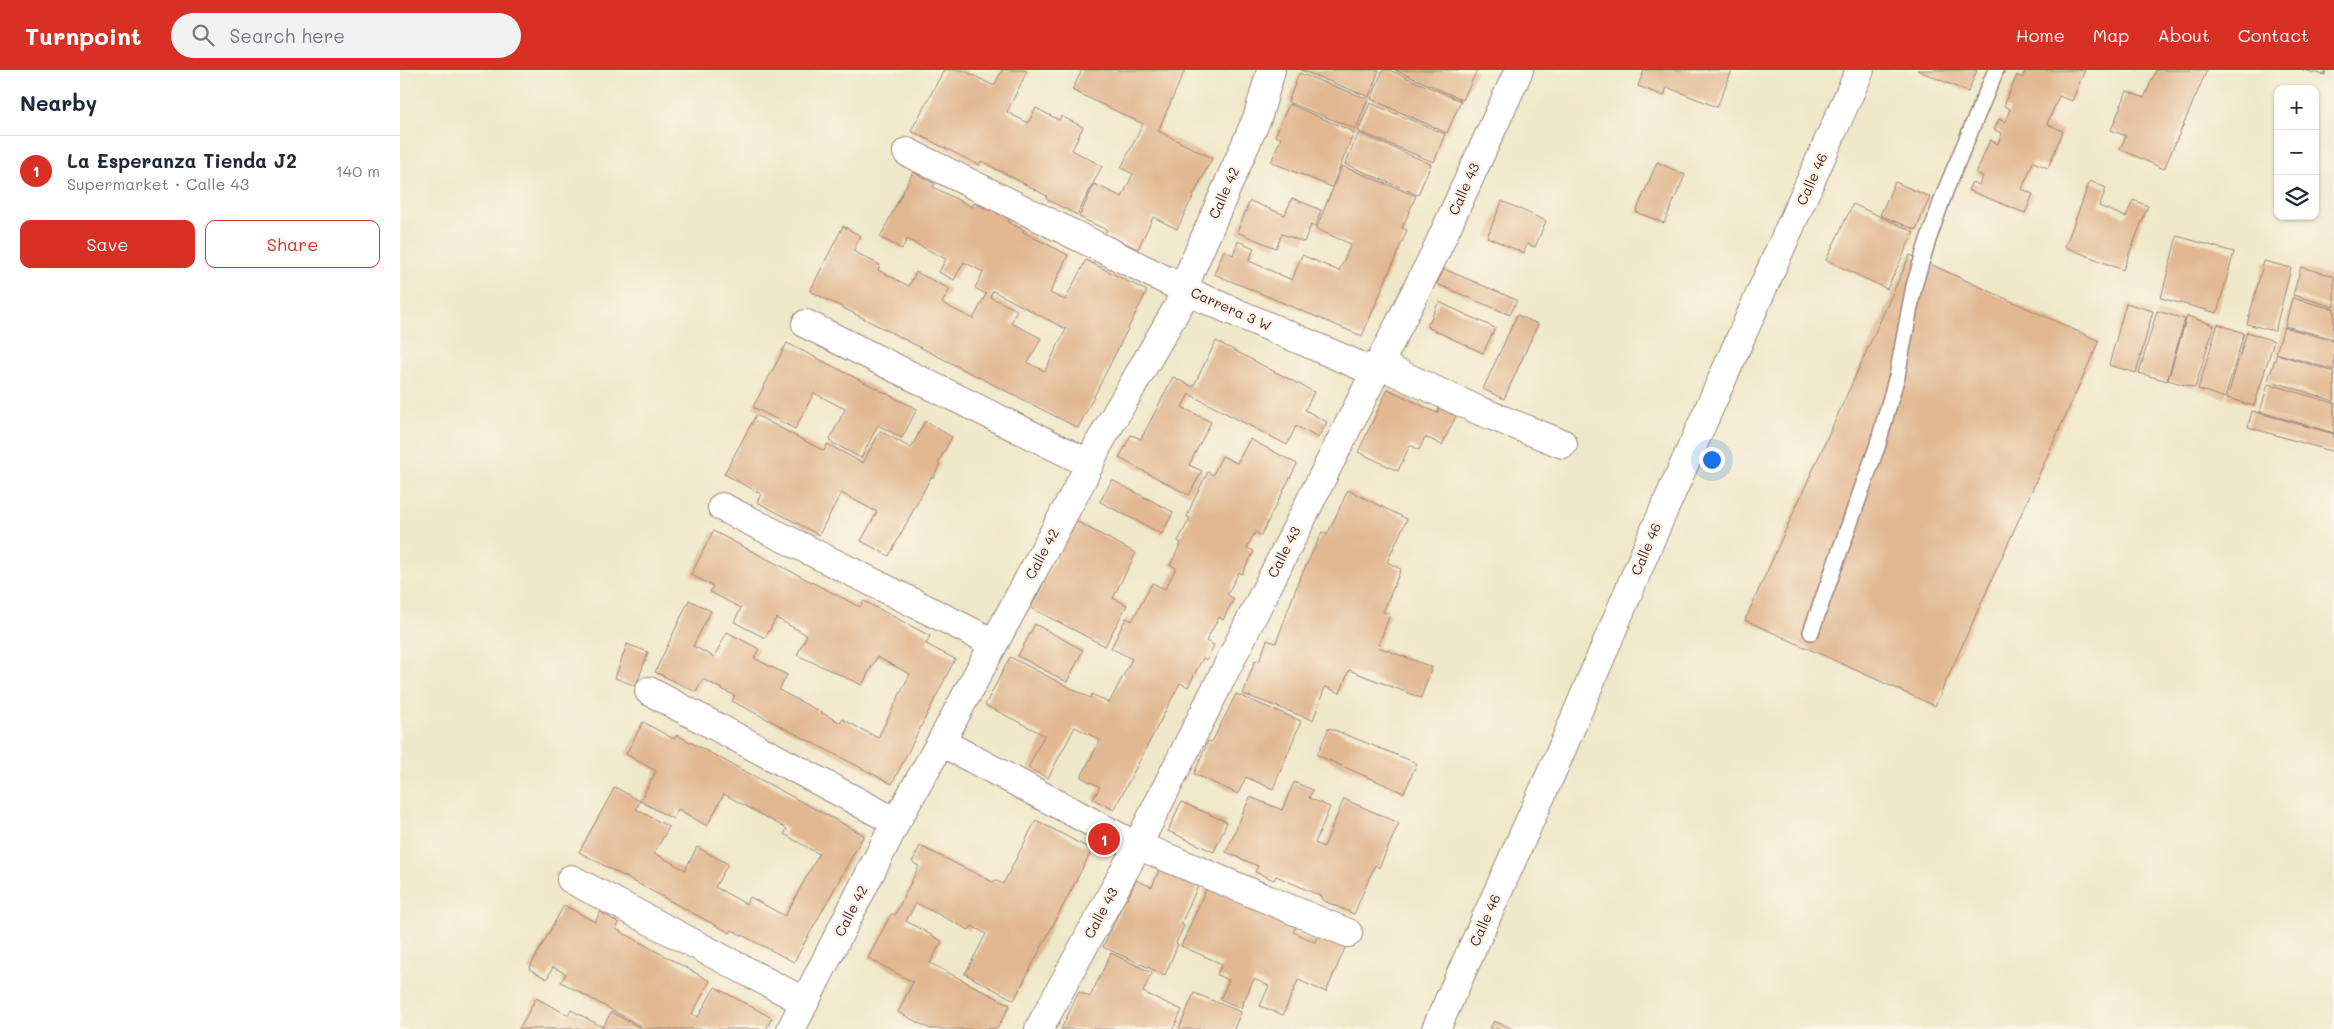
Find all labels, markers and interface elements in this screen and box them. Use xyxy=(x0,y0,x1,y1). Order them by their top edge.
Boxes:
search box xyxy=(171,13,521,58)
text: Turnpoint xyxy=(25,20,141,51)
icon: search xyxy=(189,21,217,49)
text: Search here xyxy=(229,23,345,48)
text: Home xyxy=(2016,23,2065,47)
text: Map xyxy=(2093,23,2129,47)
text: About xyxy=(2157,23,2210,47)
text: Contact xyxy=(2238,23,2309,47)
map controls xyxy=(2274,85,2319,220)
button: + xyxy=(2274,85,2319,130)
text: Nearby xyxy=(20,89,97,116)
button: − xyxy=(2274,130,2319,175)
text: La Esperanza Tienda J2 xyxy=(67,148,297,173)
street label: Calle 46 xyxy=(1792,150,1832,208)
text: 1 xyxy=(32,160,40,181)
text: 140 m xyxy=(336,160,380,181)
street label: Calle 43 xyxy=(1444,160,1483,218)
street label: Calle 42 xyxy=(1204,164,1243,222)
text: Supermarket · Calle 43 xyxy=(67,173,249,194)
button: layers xyxy=(2274,175,2319,220)
button: Save xyxy=(20,220,195,268)
button: Share xyxy=(205,220,380,268)
street label: Carrera 3 W xyxy=(1188,282,1275,335)
your location xyxy=(1699,447,1725,473)
street label: Calle 46 xyxy=(1626,520,1665,578)
street label: Calle 43 xyxy=(1263,523,1305,581)
street label: Calle 42 xyxy=(1020,525,1063,582)
pin: 1 xyxy=(1088,820,1120,858)
street label: Calle 42 xyxy=(830,882,871,940)
street label: Calle 43 xyxy=(1079,884,1122,942)
street label: Calle 46 xyxy=(1465,891,1505,949)

